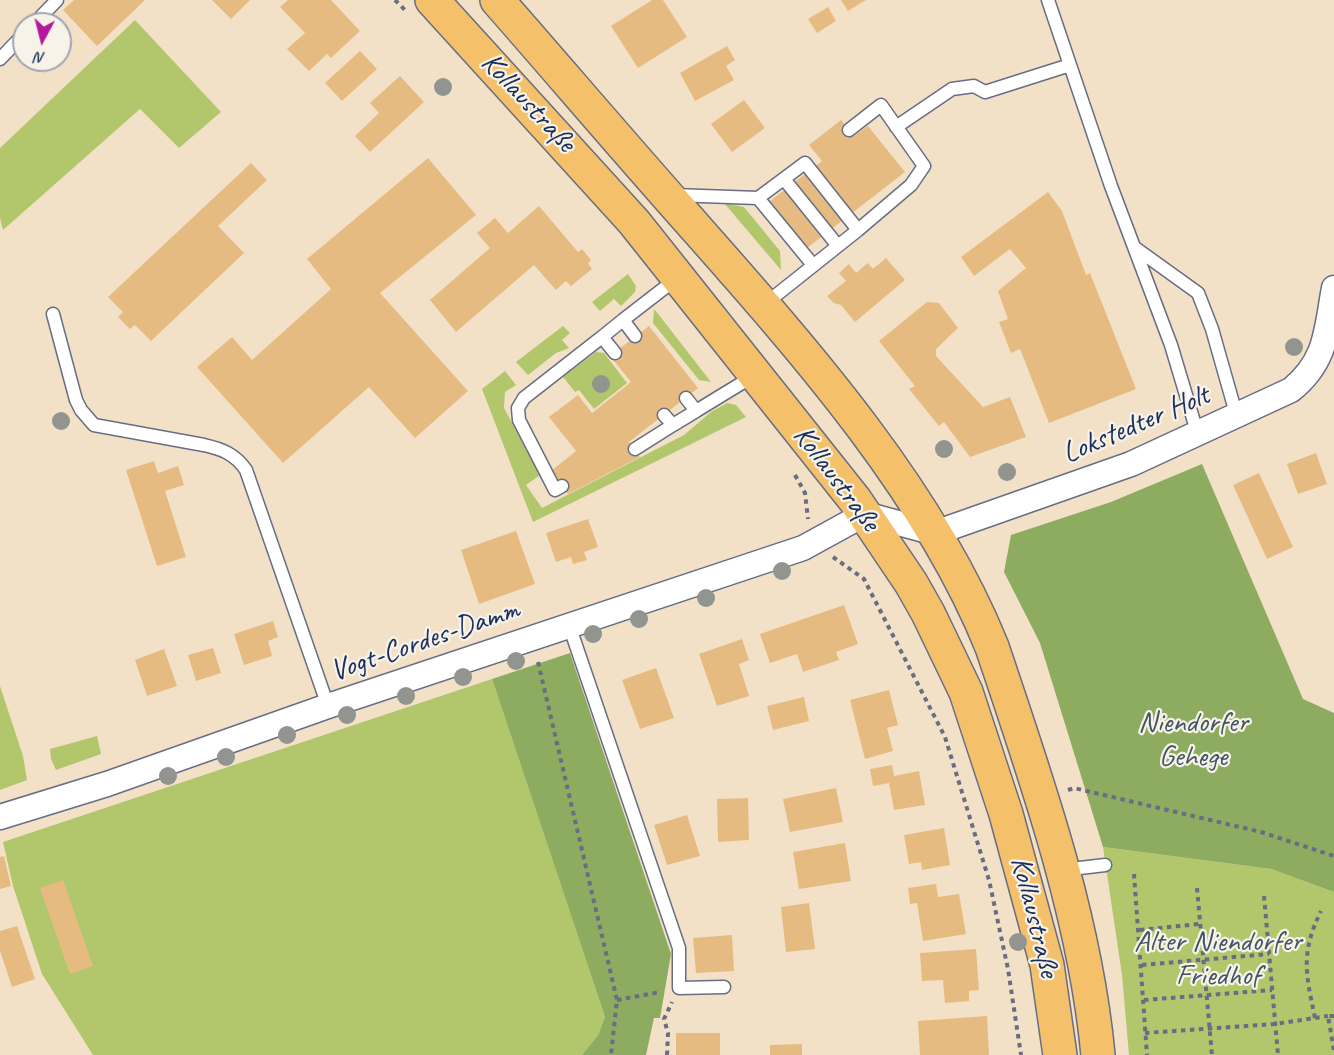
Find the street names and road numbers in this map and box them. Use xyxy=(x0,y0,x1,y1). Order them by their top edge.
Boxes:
street label: Kollaustraße xyxy=(473,46,583,160)
street label: Lokstedter Holt xyxy=(1057,378,1215,472)
street label: Kollaustraße xyxy=(785,419,887,539)
street label: Vogt-Cordes-Damm xyxy=(326,592,524,690)
street label: Kollaustraße xyxy=(1002,853,1066,981)

